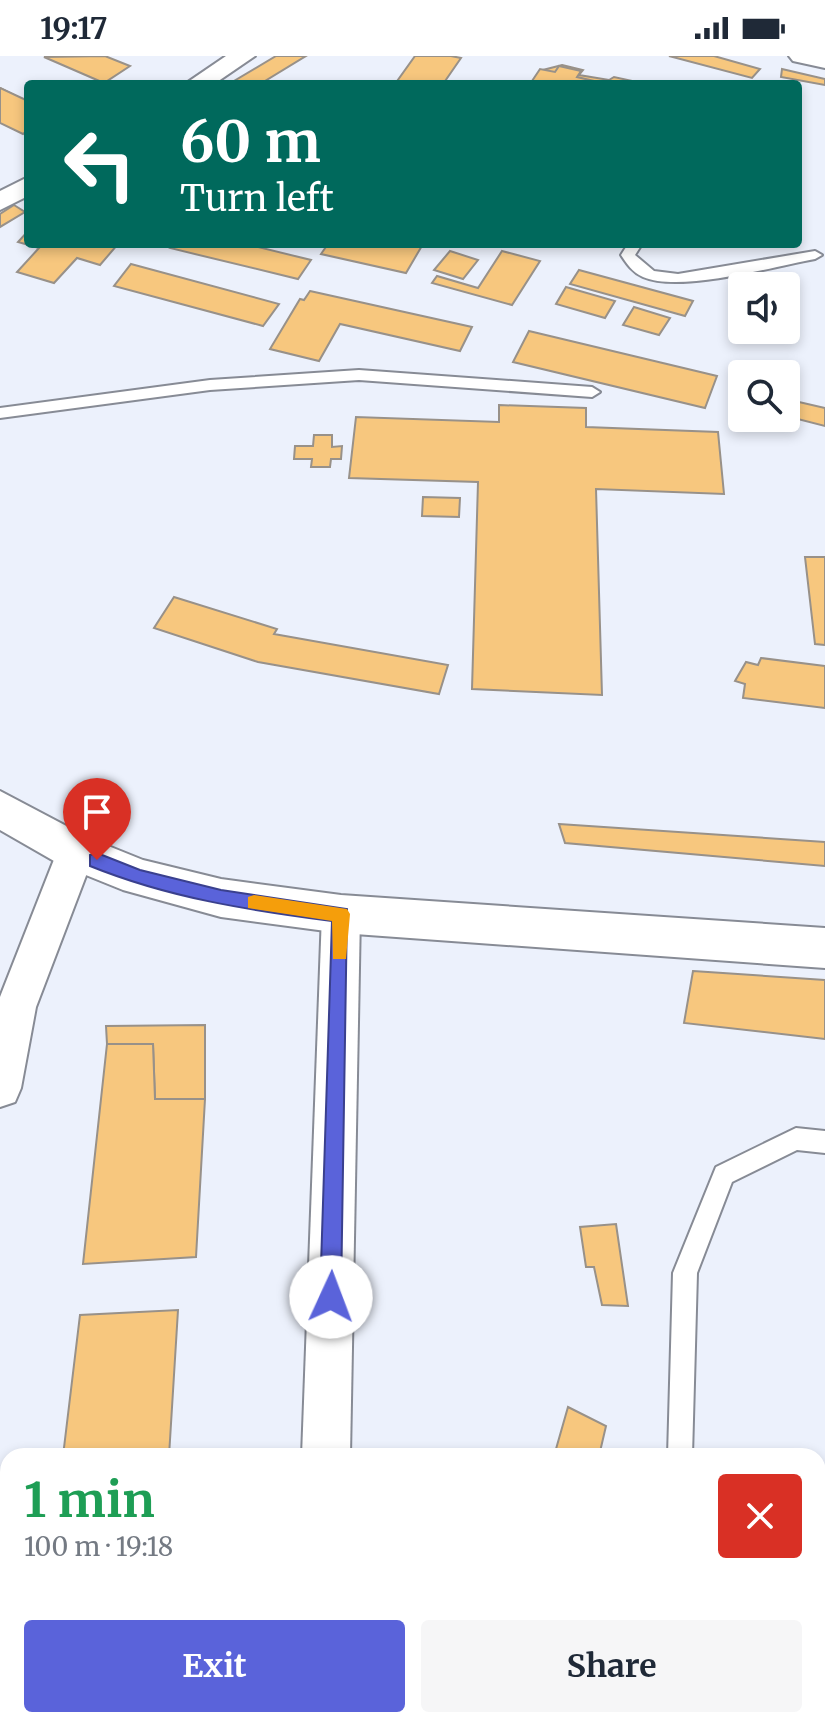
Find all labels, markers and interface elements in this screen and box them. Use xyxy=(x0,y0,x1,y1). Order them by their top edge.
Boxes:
text: 19:17 xyxy=(40,9,107,47)
text: 60 m xyxy=(180,107,321,177)
icon: left xyxy=(48,112,152,216)
text: Turn left xyxy=(180,176,334,221)
map controls xyxy=(728,272,800,432)
button: sound xyxy=(728,272,800,344)
button: search xyxy=(728,360,800,432)
pin xyxy=(63,778,131,860)
icon: arrive xyxy=(75,790,119,834)
position arrow xyxy=(289,1255,373,1339)
text: 1 min xyxy=(24,1470,155,1530)
button: close xyxy=(718,1474,802,1558)
text: 100 m · 19:18 xyxy=(24,1530,173,1563)
button: Exit xyxy=(24,1620,405,1712)
button: Share xyxy=(421,1620,802,1712)

